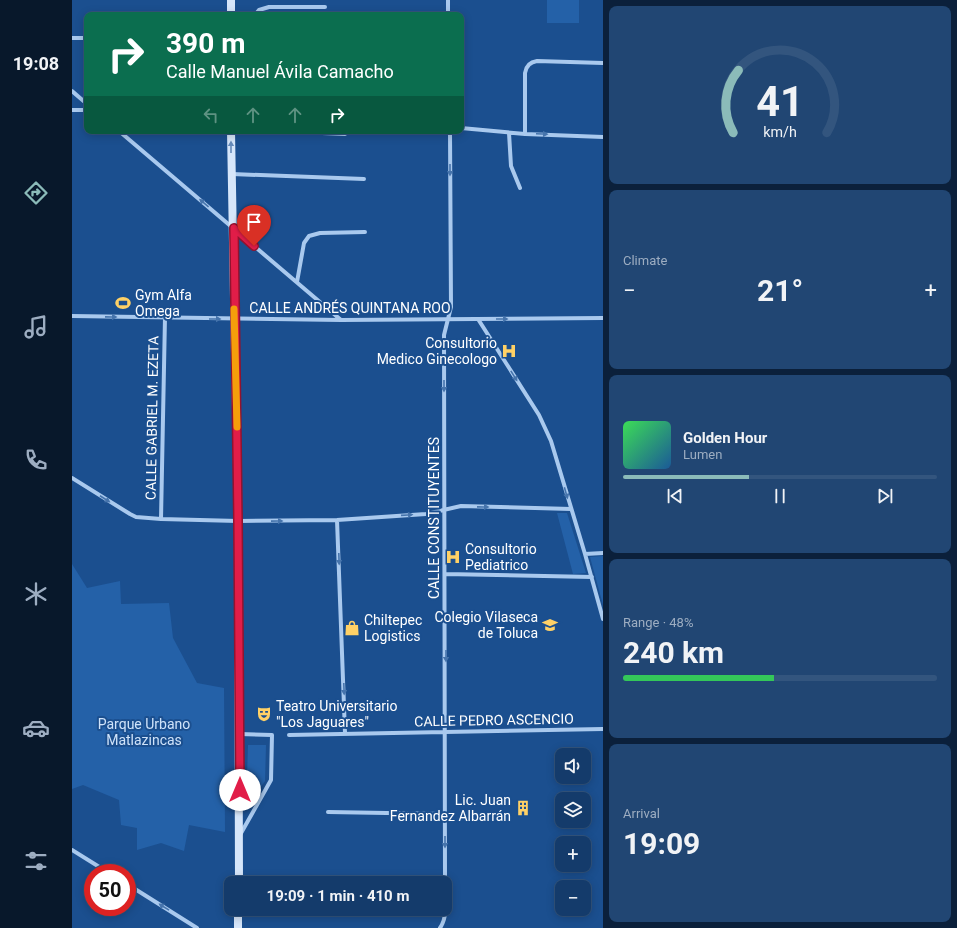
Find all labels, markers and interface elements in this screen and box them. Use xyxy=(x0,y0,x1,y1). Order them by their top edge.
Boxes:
text: 390 m xyxy=(166,27,245,60)
icon: right xyxy=(100,28,152,80)
text: 19:08 xyxy=(13,53,59,74)
text: Calle Manuel Ávila Camacho xyxy=(166,61,394,82)
text: 41 xyxy=(756,77,804,126)
icon: left xyxy=(200,104,222,126)
icon: ahead xyxy=(242,104,264,126)
icon: ahead xyxy=(284,104,306,126)
icon: right xyxy=(326,104,348,126)
text: km/h xyxy=(763,124,797,140)
one-way arrow xyxy=(536,131,548,138)
one-way arrow xyxy=(228,140,234,153)
one-way arrow xyxy=(447,164,453,177)
icon: directions xyxy=(22,179,50,207)
one-way arrow xyxy=(198,198,209,207)
pin xyxy=(237,205,271,246)
icon: arrive xyxy=(243,211,265,233)
text: Climate xyxy=(623,253,667,268)
text: 21° xyxy=(757,273,803,308)
text: − xyxy=(623,278,636,303)
text: + xyxy=(925,278,937,303)
place label: Gym Alfa Omega xyxy=(135,287,192,319)
sports icon: Gym Alfa Omega xyxy=(114,294,132,312)
street label: CALLE ANDRÉS QUINTANA ROO xyxy=(249,299,451,316)
icon: music xyxy=(22,313,50,341)
one-way arrow xyxy=(105,313,117,320)
one-way arrow xyxy=(209,316,222,322)
one-way arrow xyxy=(496,316,509,322)
place label: Consultorio Medico Ginecologo xyxy=(377,335,497,367)
street label: CALLE GABRIEL M. EZETA xyxy=(143,336,161,500)
hospital icon: Consultorio Medico Ginecologo xyxy=(500,342,518,360)
one-way arrow xyxy=(510,371,518,381)
one-way arrow xyxy=(441,380,447,393)
text: Golden Hour xyxy=(683,429,767,447)
street label: CALLE CONSTITUYENTES xyxy=(426,437,442,599)
icon: phone xyxy=(22,446,50,474)
text: Lumen xyxy=(683,447,722,462)
icon: previous xyxy=(664,485,686,507)
icon: pause xyxy=(769,485,791,507)
icon: next xyxy=(874,485,896,507)
one-way arrow xyxy=(563,488,569,500)
one-way arrow xyxy=(99,496,111,503)
one-way arrow xyxy=(477,503,489,510)
one-way arrow xyxy=(401,512,413,519)
one-way arrow xyxy=(271,518,284,524)
place label: Consultorio Pediatrico xyxy=(465,541,537,573)
hospital icon: Consultorio Pediatrico xyxy=(444,548,462,566)
one-way arrow xyxy=(336,553,342,566)
icon: climate xyxy=(22,580,50,608)
place label: Colegio Vilaseca de Toluca xyxy=(434,609,538,641)
place label: Chiltepec Logistics xyxy=(364,612,422,644)
text: Range · 48% xyxy=(623,615,693,630)
school or university icon: Colegio Vilaseca de Toluca xyxy=(541,616,559,634)
shop icon: Chiltepec Logistics xyxy=(343,619,361,637)
text: 240 km xyxy=(623,635,724,670)
one-way arrow xyxy=(443,650,449,663)
one-way arrow xyxy=(341,683,347,696)
place label: Teatro Universitario "Los Jaguares" xyxy=(276,698,397,730)
theatre icon: Teatro Universitario "Los Jaguares" xyxy=(255,705,273,723)
street label: CALLE PEDRO ASCENCIO xyxy=(414,711,574,729)
icon: car xyxy=(22,714,50,742)
park label: Parque Urbano Matlazincas xyxy=(98,716,190,748)
map controls xyxy=(555,748,591,916)
button: sound xyxy=(555,748,591,784)
position arrow xyxy=(219,769,261,811)
place label: Lic. Juan Fernandez Albarrán xyxy=(390,792,511,824)
button: layers xyxy=(555,792,591,828)
building icon: Lic. Juan Fernandez Albarrán xyxy=(514,799,532,817)
text: Arrival xyxy=(623,806,660,821)
text: 19:09 xyxy=(623,826,700,861)
one-way arrow xyxy=(442,836,448,849)
button: + xyxy=(555,836,591,872)
icon: filters xyxy=(22,847,50,875)
speed limit sign: 50 xyxy=(84,864,136,916)
button: − xyxy=(555,880,591,916)
text: 19:09 · 1 min · 410 m xyxy=(267,887,409,905)
one-way arrow xyxy=(158,904,170,911)

